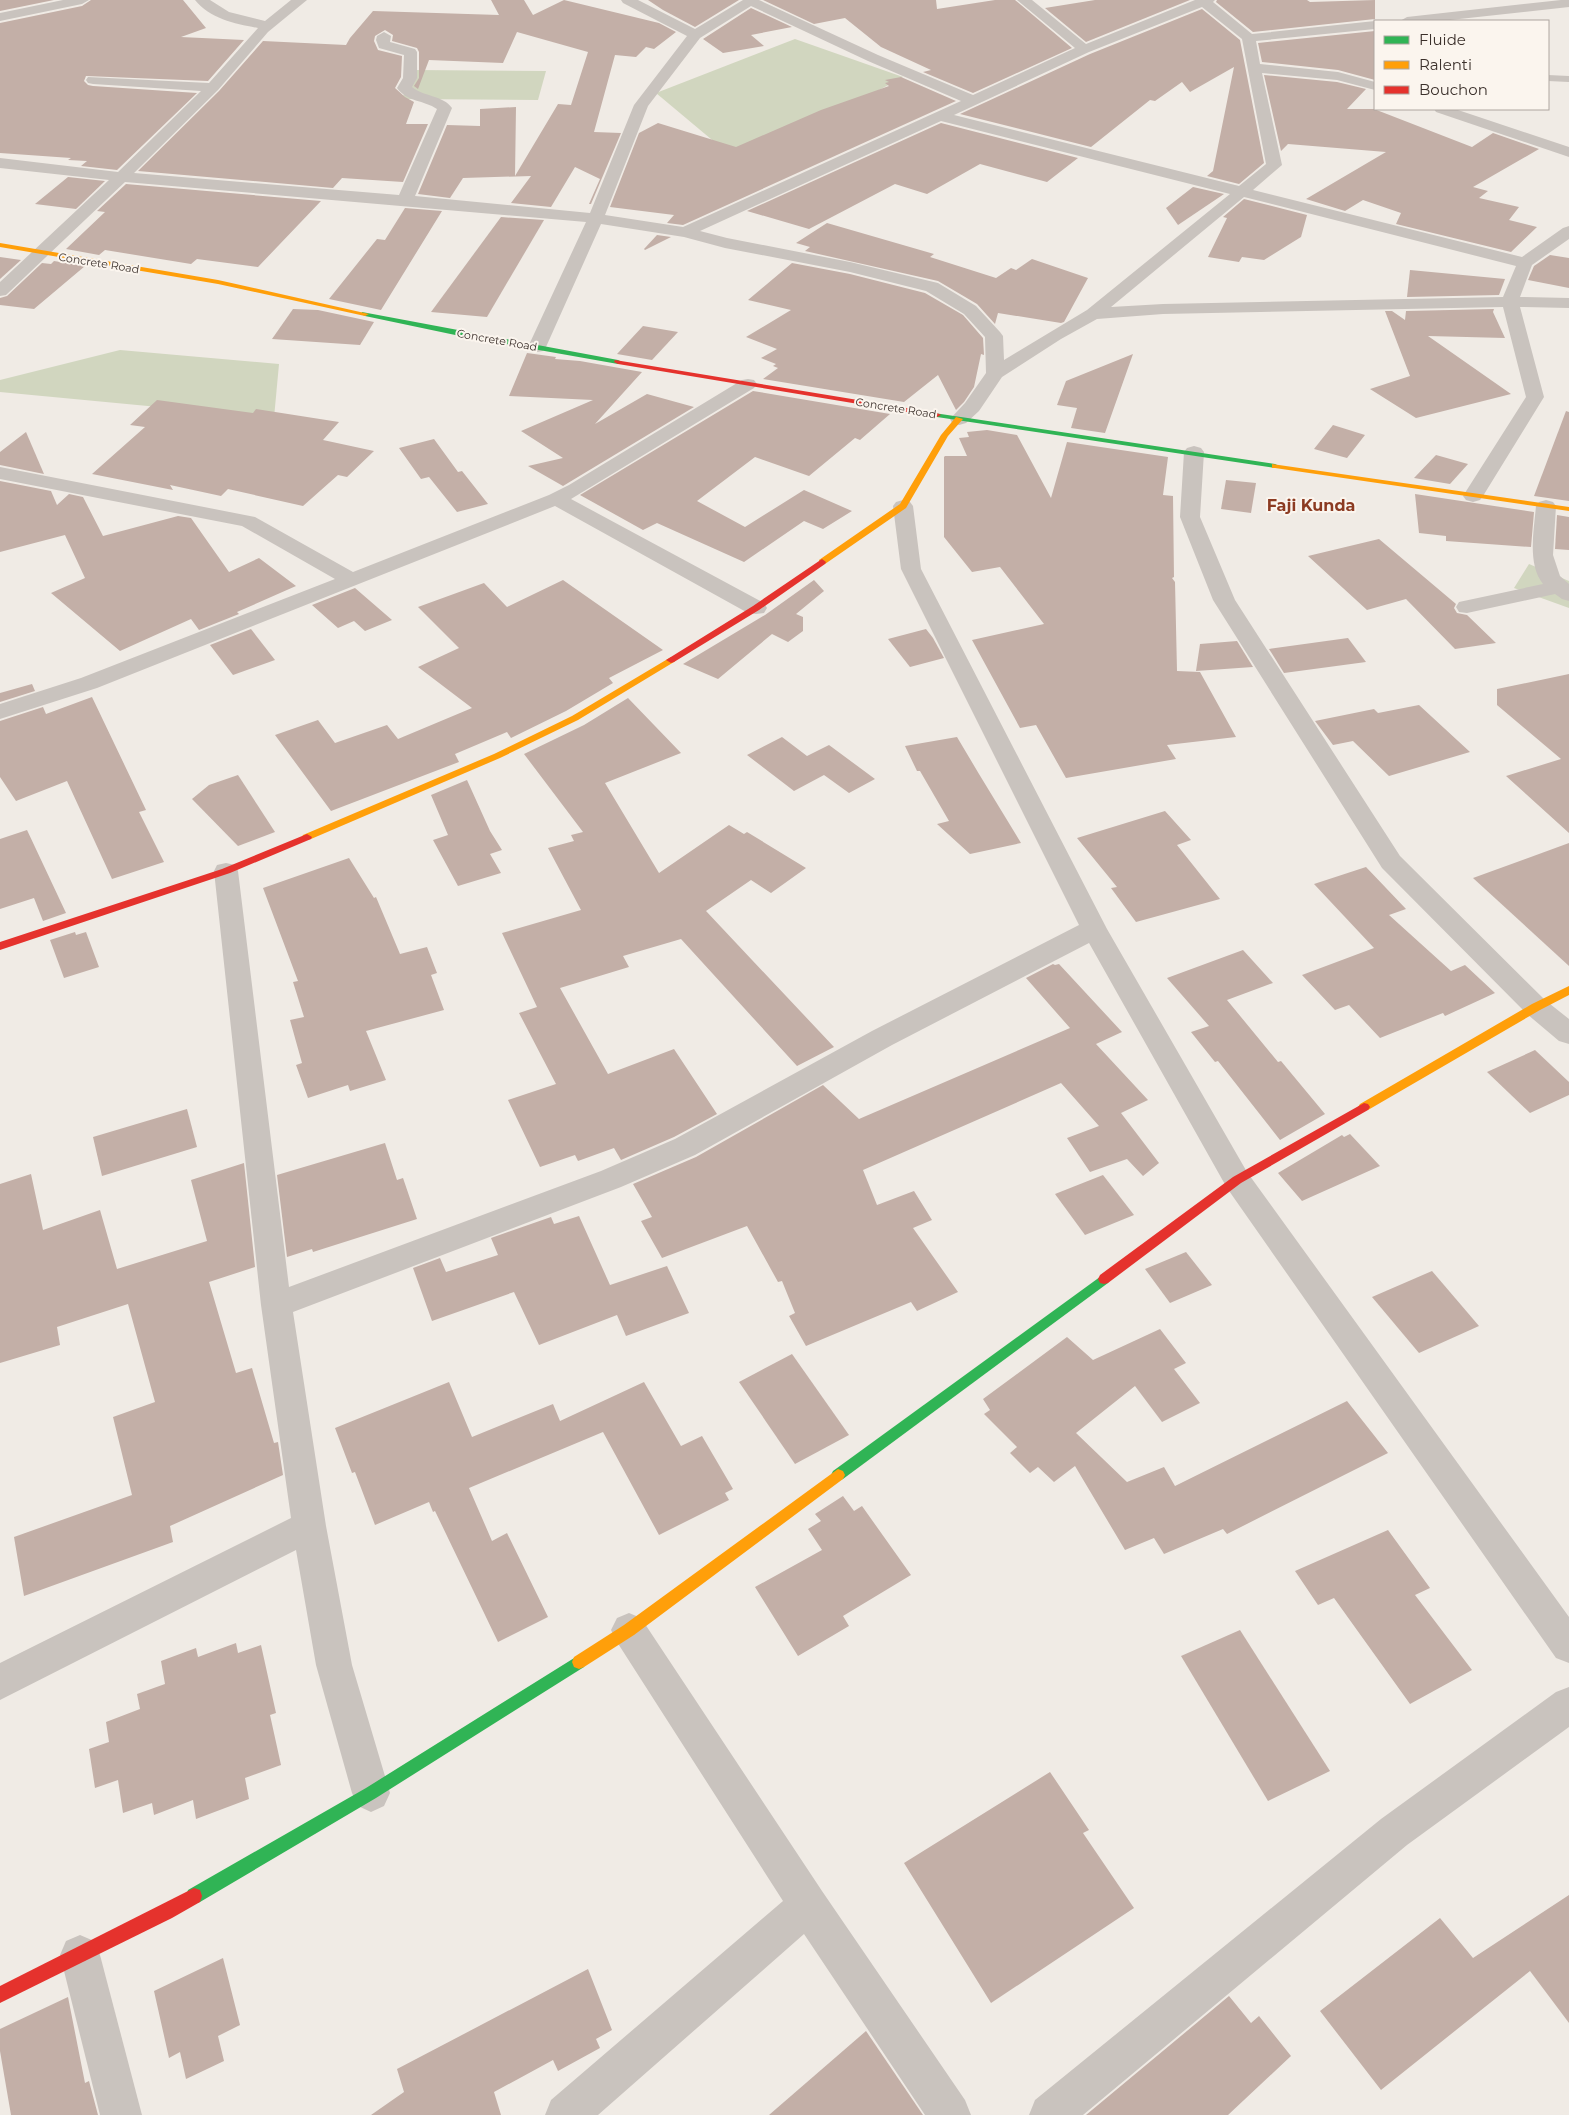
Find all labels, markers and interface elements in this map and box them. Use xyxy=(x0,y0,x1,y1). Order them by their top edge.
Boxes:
legend xyxy=(1374,20,1549,110)
text: Fluide xyxy=(1419,30,1466,49)
text: Ralenti xyxy=(1419,55,1472,74)
text: Bouchon xyxy=(1419,80,1488,99)
street label: Concrete Road xyxy=(58,250,140,276)
street label: Concrete Road xyxy=(456,326,538,354)
street label: Concrete Road xyxy=(855,395,937,421)
district label: Faji Kunda xyxy=(1267,496,1355,515)

